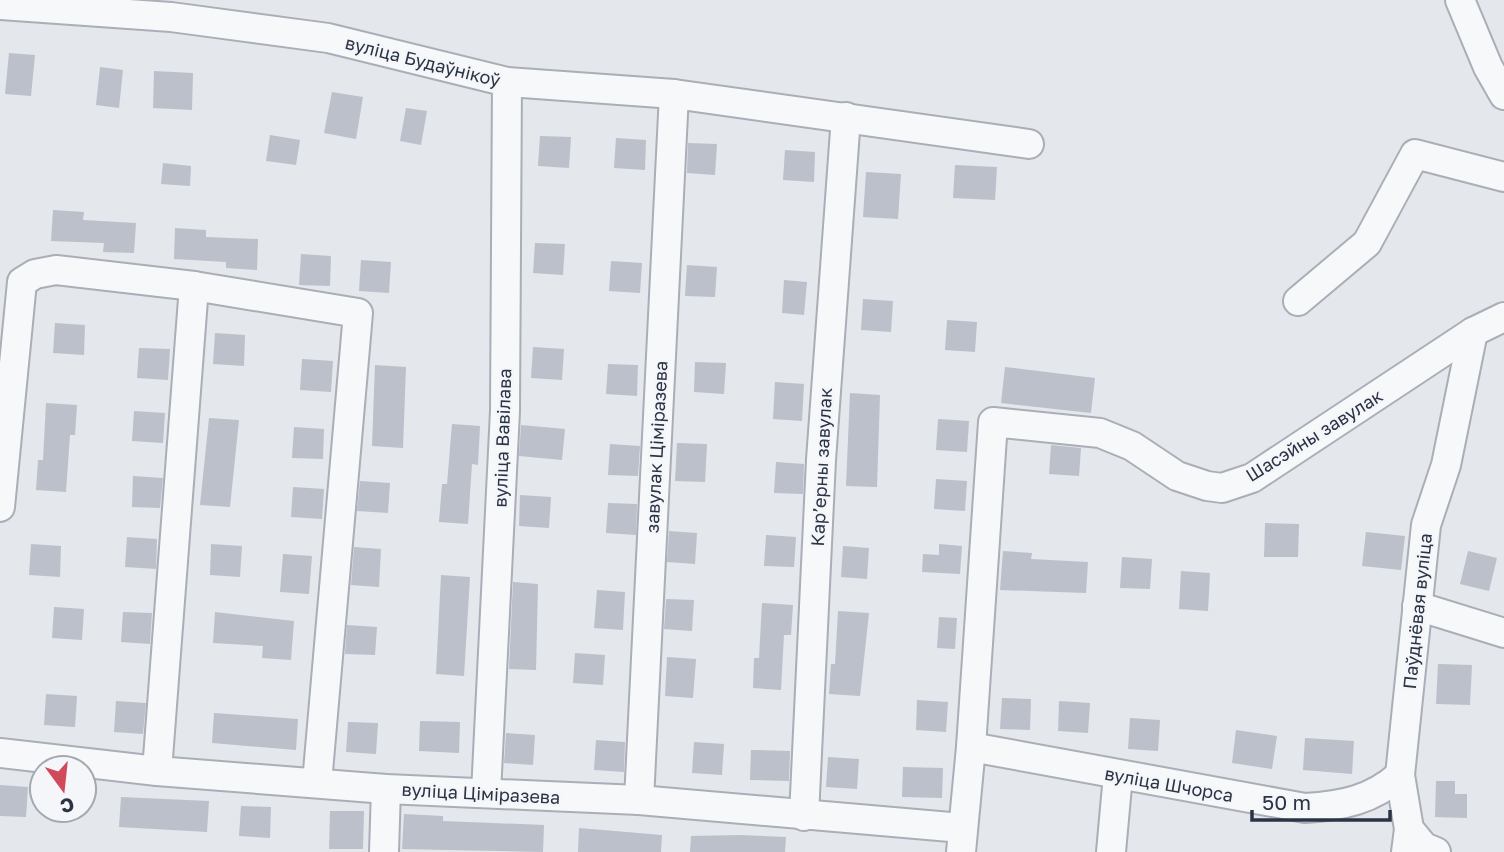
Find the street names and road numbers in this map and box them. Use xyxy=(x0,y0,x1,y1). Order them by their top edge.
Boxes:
street label: вуліца Будаўнікоў xyxy=(343,31,503,91)
street label: завулак Ціміразева xyxy=(640,360,672,534)
street label: вуліца Вавілава xyxy=(489,368,515,508)
street label: Шасэйны завулак xyxy=(1242,384,1386,486)
street label: Карʼерны завулак xyxy=(806,387,836,547)
street label: Паўднёвая вуліца xyxy=(1398,532,1436,690)
street label: вуліца Шчорса xyxy=(1103,762,1235,806)
street label: вуліца Ціміразева xyxy=(401,778,561,808)

